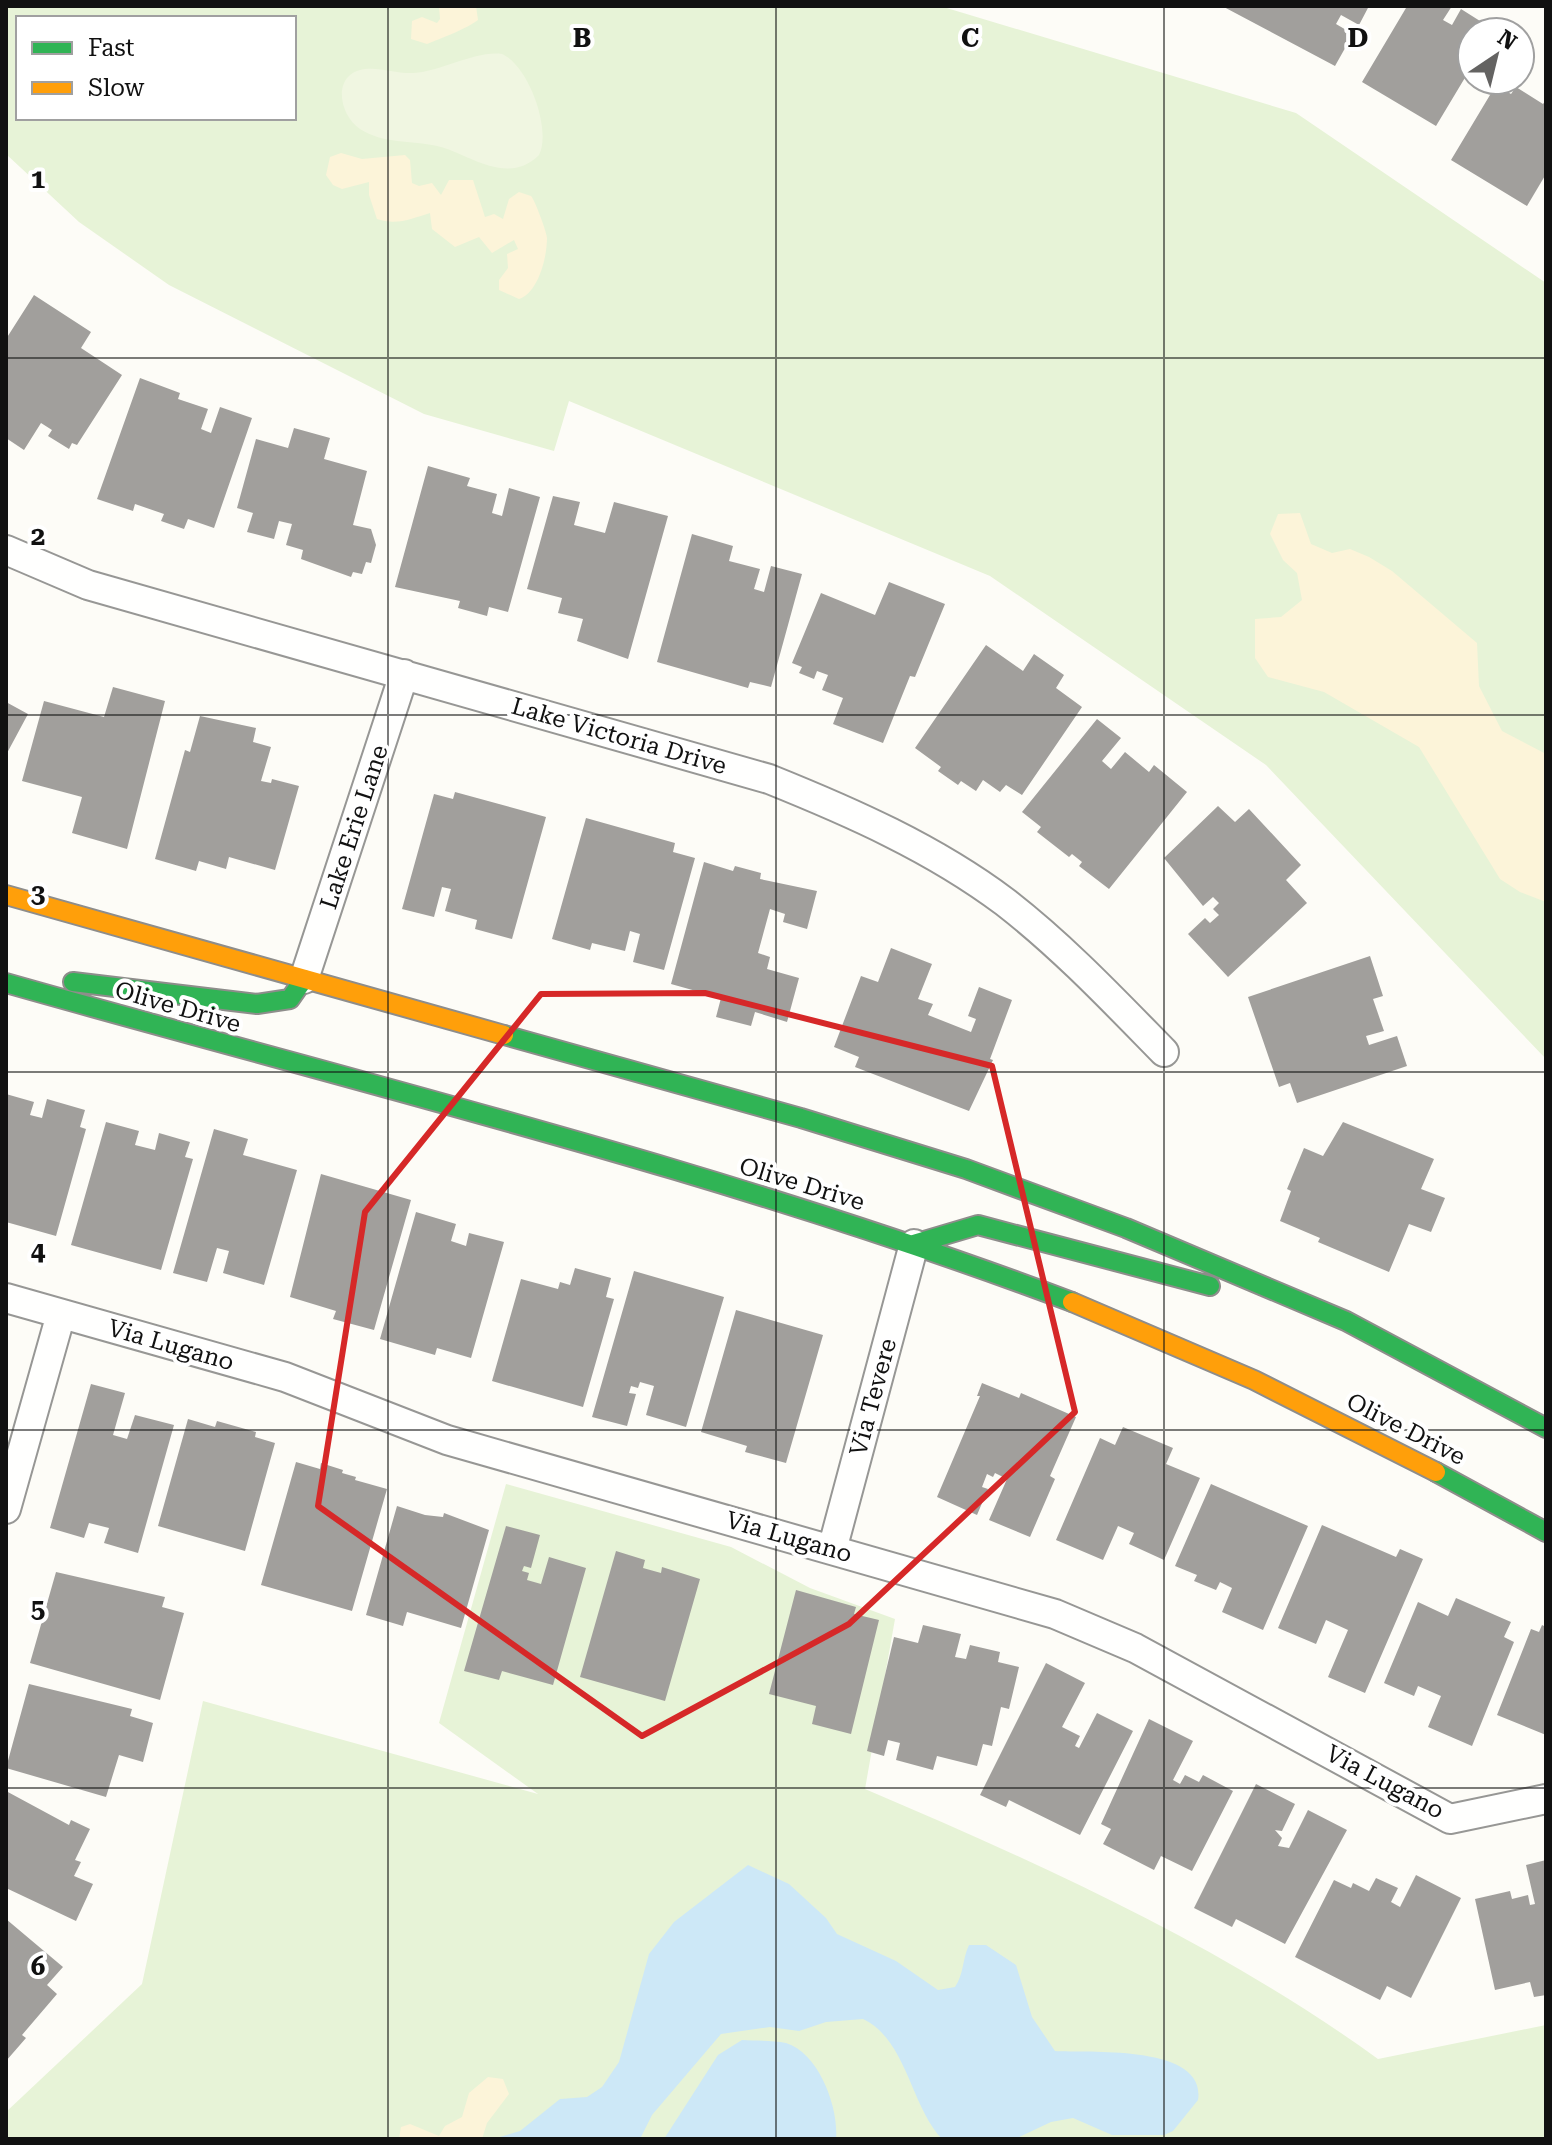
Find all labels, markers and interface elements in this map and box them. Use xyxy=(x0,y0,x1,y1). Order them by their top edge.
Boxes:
legend xyxy=(16,16,296,120)
north arrow xyxy=(1456,16,1536,96)
text: B xyxy=(573,23,591,53)
text: C xyxy=(961,23,979,53)
text: D xyxy=(1348,23,1368,53)
text: N xyxy=(1493,25,1521,55)
text: Fast xyxy=(88,34,135,62)
text: Slow xyxy=(88,74,145,102)
text: 1 xyxy=(31,164,45,194)
text: 2 xyxy=(31,521,45,551)
street label: Lake Victoria Drive xyxy=(508,692,730,780)
street label: Lake Erie Lane xyxy=(314,741,394,913)
text: 3 xyxy=(31,879,45,909)
street label: Olive Drive xyxy=(112,976,244,1038)
street label: Olive Drive xyxy=(736,1152,868,1216)
text: 4 xyxy=(31,1236,46,1266)
street label: Via Lugano xyxy=(105,1314,237,1376)
street label: Via Tevere xyxy=(844,1335,902,1459)
street label: Olive Drive xyxy=(1342,1387,1470,1471)
street label: Via Lugano xyxy=(723,1506,855,1568)
text: 5 xyxy=(31,1594,45,1624)
street label: Via Lugano xyxy=(1321,1739,1449,1825)
text: 6 xyxy=(31,1951,45,1981)

